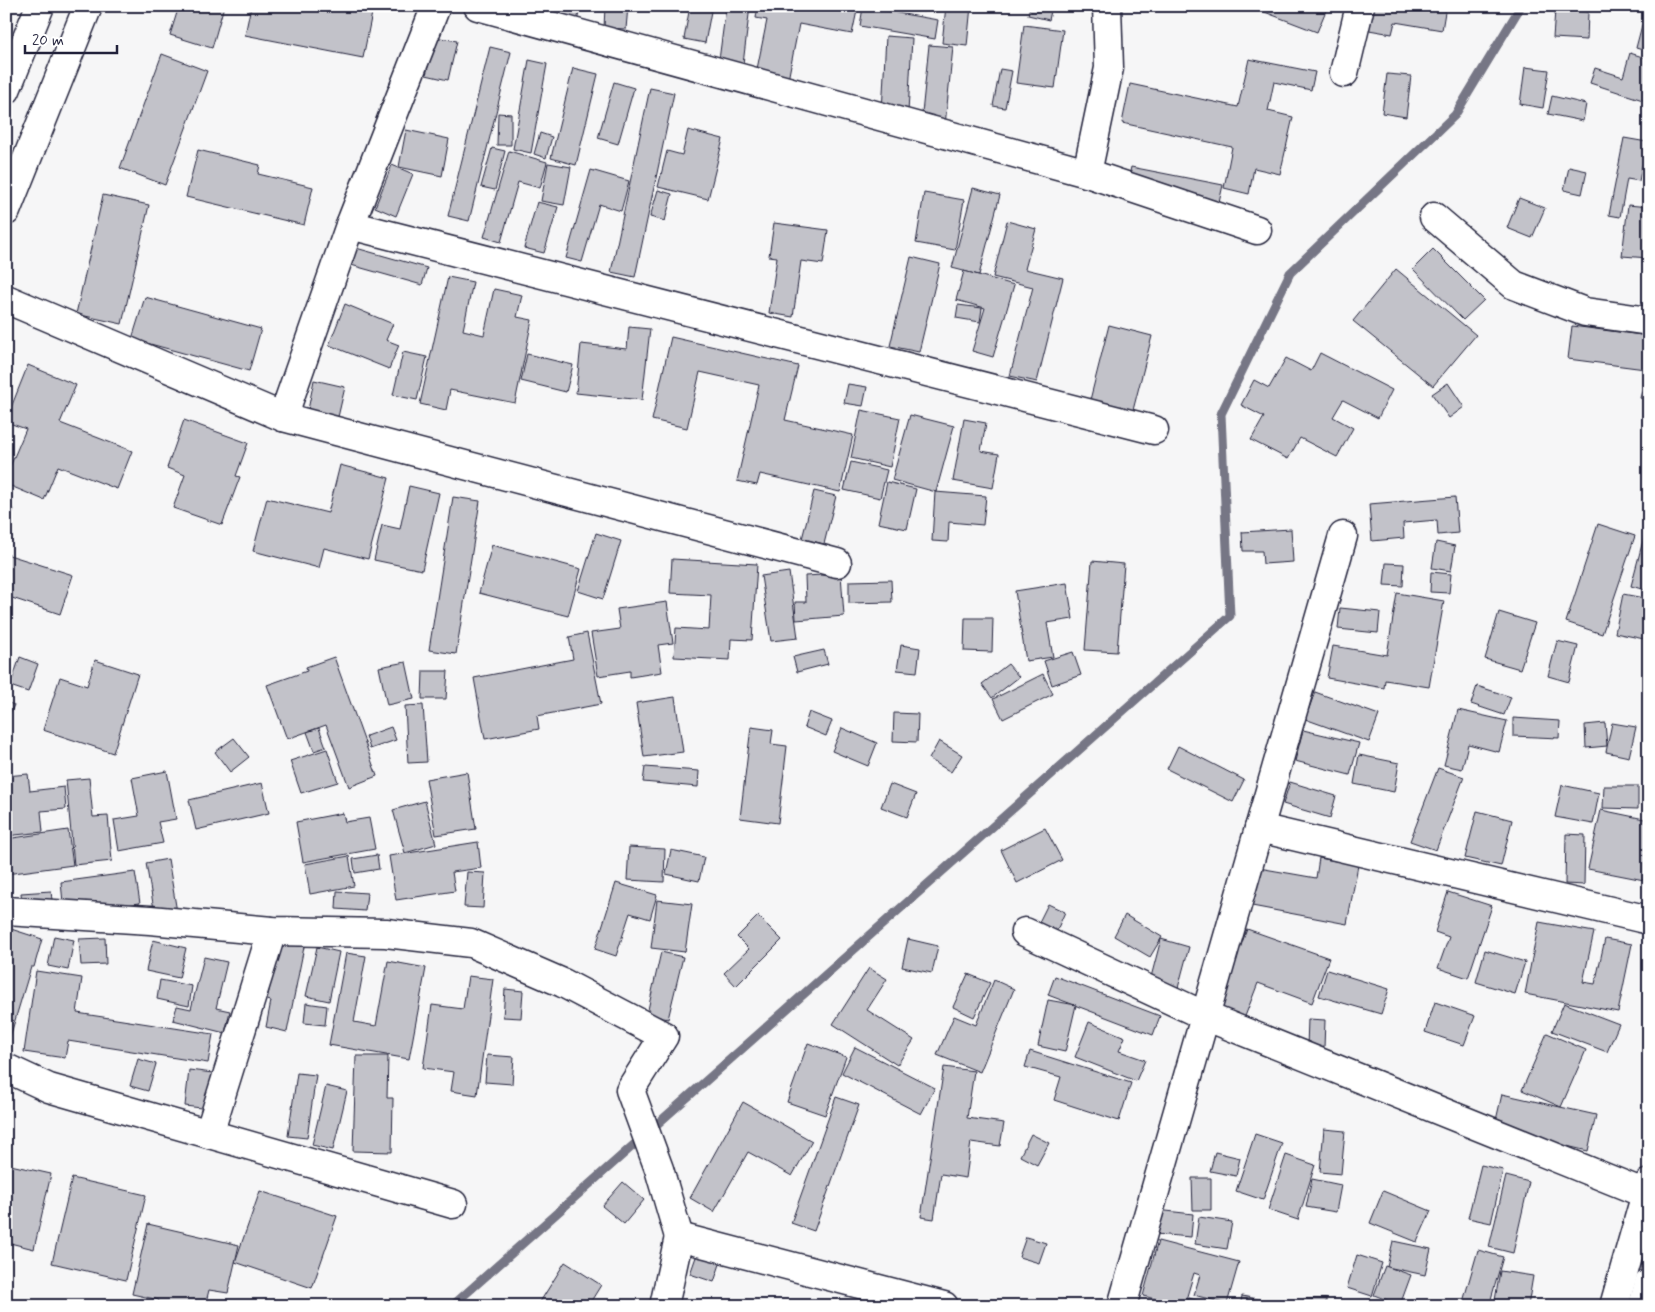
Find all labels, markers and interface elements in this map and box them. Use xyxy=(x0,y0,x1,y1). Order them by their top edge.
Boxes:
scale bar xyxy=(25,22,118,54)
text: 20 m xyxy=(32,31,64,51)

